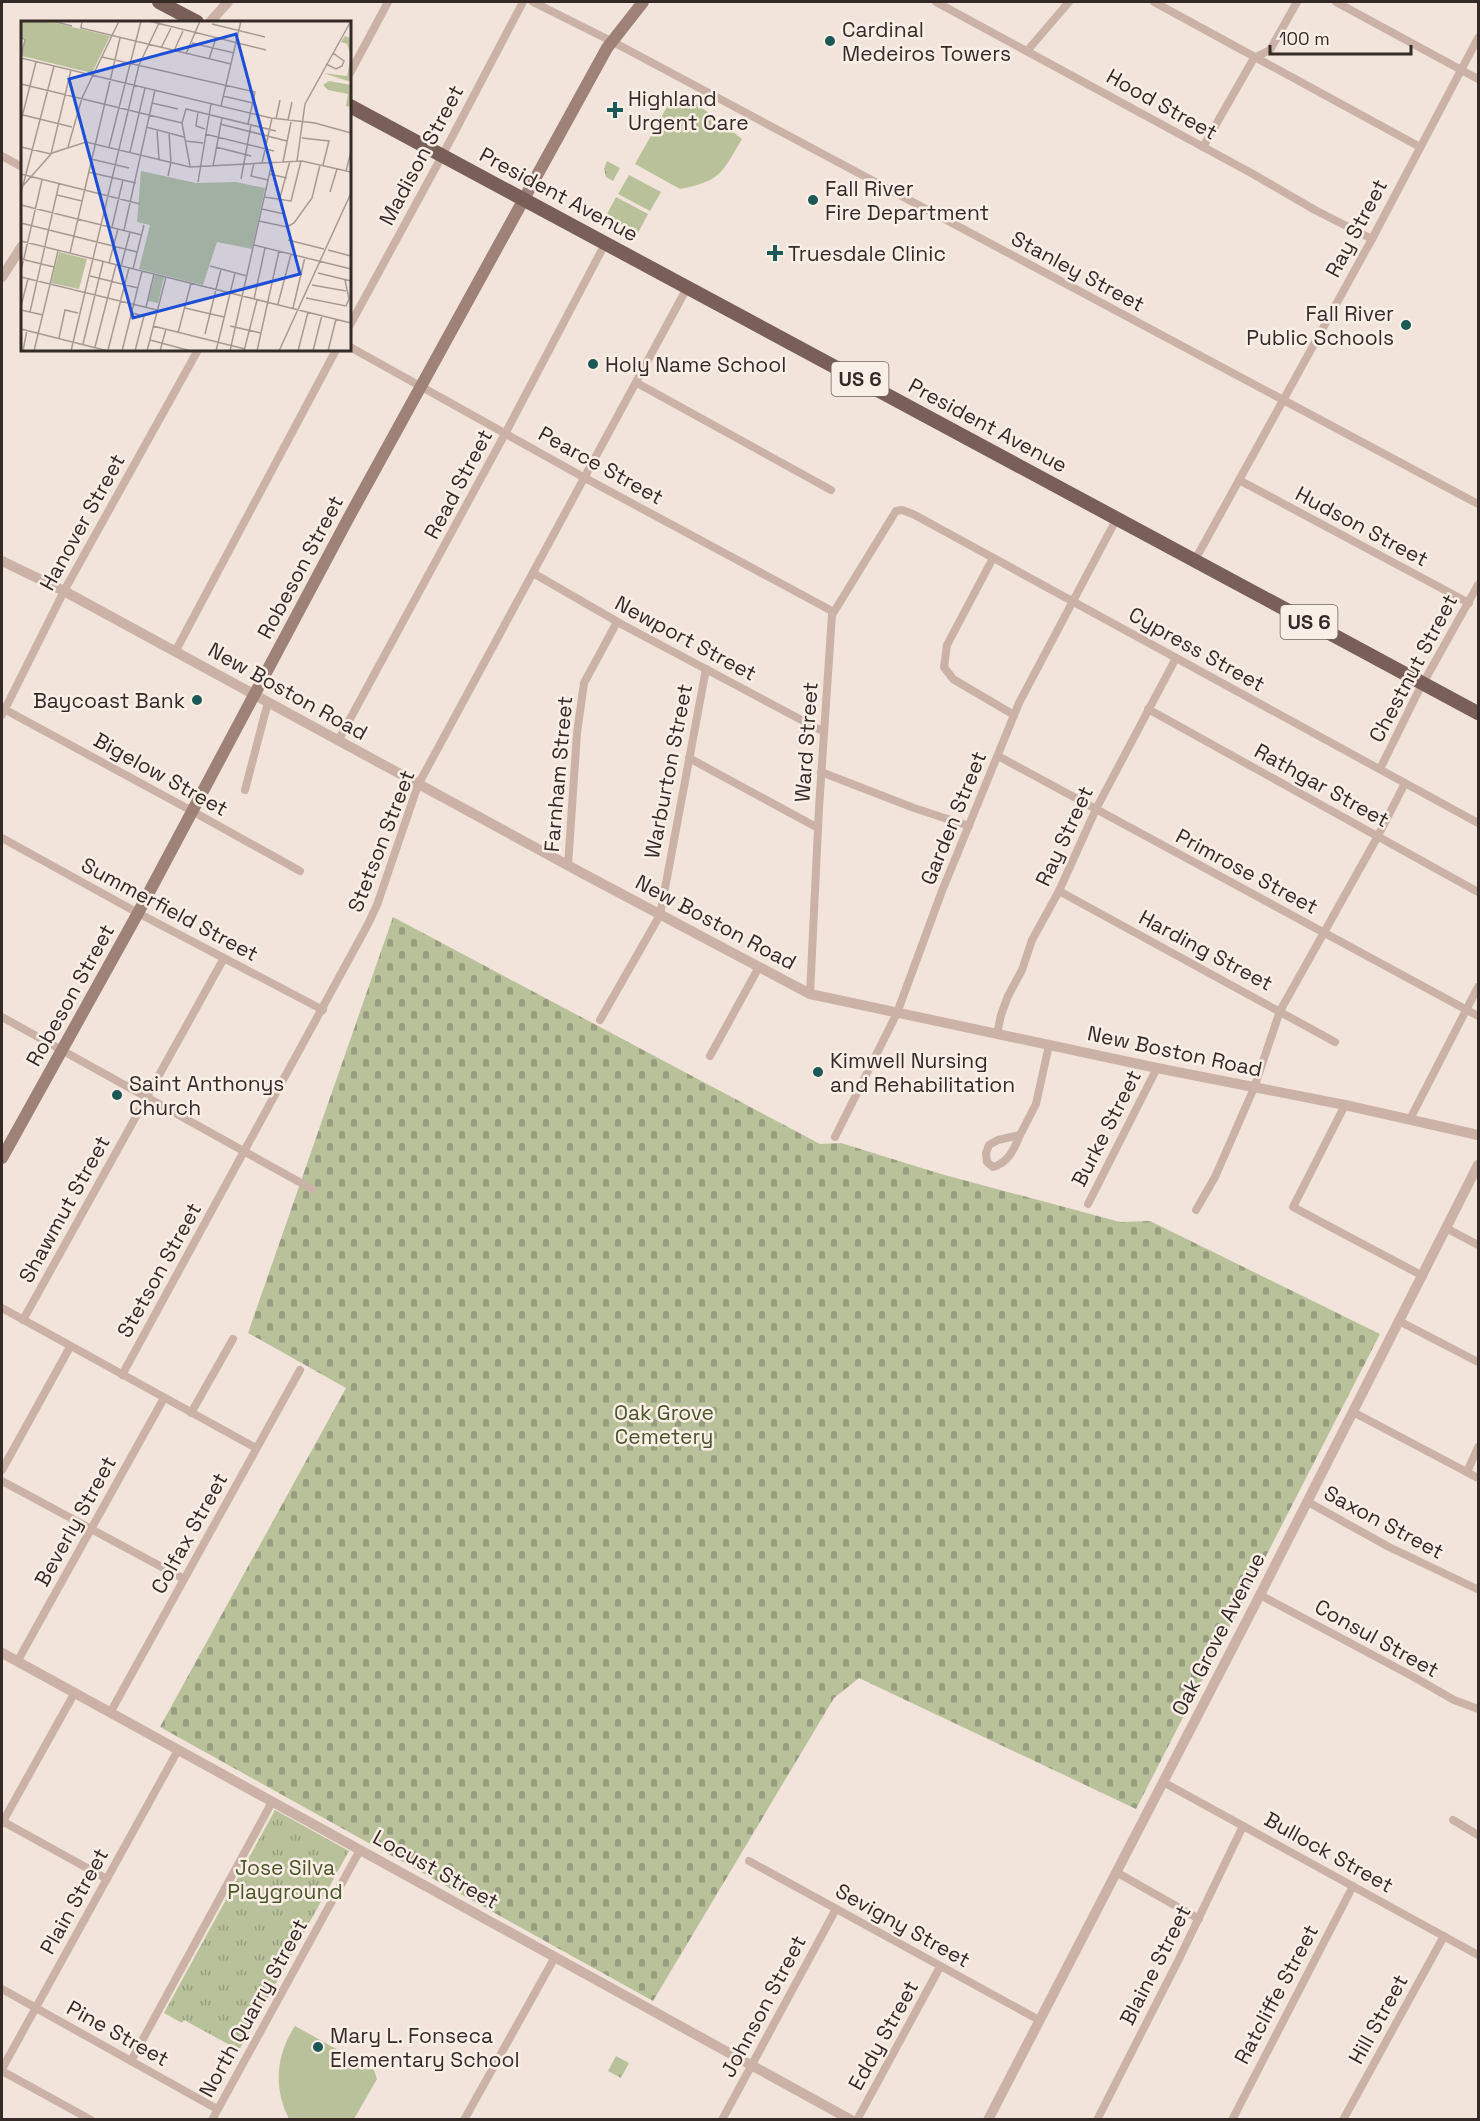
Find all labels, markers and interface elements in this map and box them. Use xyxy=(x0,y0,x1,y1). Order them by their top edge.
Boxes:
place label: Cardinal Medeiros Towers xyxy=(842,16,1011,67)
scale bar xyxy=(1270,18,1411,56)
inset map xyxy=(21,21,351,351)
text: 100 m xyxy=(1279,27,1330,50)
marker: Cardinal Medeiros Towers xyxy=(823,34,837,48)
street label: Hood Street xyxy=(1102,62,1222,146)
street label: Madison Street xyxy=(373,80,469,230)
place label: Highland Urgent Care xyxy=(628,85,749,136)
marker: Highland Urgent Care xyxy=(606,101,624,119)
street label: President Avenue xyxy=(475,141,643,247)
street label: Ray Street xyxy=(1319,174,1393,282)
place label: Fall River Fire Department xyxy=(825,175,989,226)
marker: Fall River Fire Department xyxy=(806,193,820,207)
street label: Stanley Street xyxy=(1007,224,1149,318)
place label: Truesdale Clinic xyxy=(788,240,946,267)
marker: Truesdale Clinic xyxy=(766,244,784,262)
place label: Fall River Public Schools xyxy=(1246,300,1394,351)
marker: Fall River Public Schools xyxy=(1399,318,1413,332)
place label: Holy Name School xyxy=(605,351,786,378)
marker: Holy Name School xyxy=(586,357,600,371)
road number: US 6 xyxy=(832,362,888,396)
street label: President Avenue xyxy=(904,372,1072,478)
street label: Pearce Street xyxy=(534,420,668,510)
street label: Read Street xyxy=(418,424,498,544)
street label: Hanover Street xyxy=(33,449,131,595)
street label: Hudson Street xyxy=(1291,480,1433,572)
street label: Robeson Street xyxy=(251,491,349,643)
street label: Newport Street xyxy=(611,589,761,687)
street label: Chestnut Street xyxy=(1363,589,1463,747)
street label: Cypress Street xyxy=(1124,600,1270,698)
road number: US 6 xyxy=(1280,605,1338,639)
street label: New Boston Road xyxy=(204,636,372,746)
street label: Warburton Street xyxy=(638,681,698,861)
street label: Ward Street xyxy=(788,681,824,803)
place label: Baycoast Bank xyxy=(33,687,185,714)
marker: Baycoast Bank xyxy=(190,693,204,707)
street label: Farnham Street xyxy=(538,695,578,853)
street label: Bigelow Street xyxy=(89,726,233,822)
street label: Rathgar Street xyxy=(1250,737,1394,833)
street label: Garden Street xyxy=(914,747,992,889)
street label: Stetson Street xyxy=(341,766,421,916)
street label: Ray Street xyxy=(1029,782,1099,890)
street label: Primrose Street xyxy=(1171,822,1323,920)
street label: Summerfield Street xyxy=(77,851,263,967)
street label: New Boston Road xyxy=(631,868,801,976)
street label: Harding Street xyxy=(1134,903,1278,997)
street label: Robeson Street xyxy=(20,919,120,1071)
street label: New Boston Road xyxy=(1085,1019,1265,1083)
place label: Kimwell Nursing and Rehabilitation xyxy=(830,1047,1015,1098)
marker: Kimwell Nursing and Rehabilitation xyxy=(811,1065,825,1079)
street label: Burke Street xyxy=(1065,1065,1147,1191)
place label: Saint Anthonys Church xyxy=(129,1070,284,1121)
marker: Saint Anthonys Church xyxy=(110,1088,124,1102)
street label: Shawmut Street xyxy=(12,1131,116,1287)
street label: Stetson Street xyxy=(111,1198,207,1342)
park label: Oak Grove Cemetery xyxy=(614,1399,714,1450)
street label: Beverly Street xyxy=(28,1451,122,1591)
street label: Colfax Street xyxy=(145,1468,233,1598)
street label: Saxon Street xyxy=(1319,1479,1449,1565)
street label: Oak Grove Avenue xyxy=(1165,1548,1271,1720)
street label: Consul Street xyxy=(1310,1593,1444,1683)
street label: Bullock Street xyxy=(1260,1805,1398,1899)
street label: Locust Street xyxy=(368,1823,504,1915)
street label: Plain Street xyxy=(34,1843,114,1959)
park label: Jose Silva Playground xyxy=(227,1854,343,1905)
street label: Sevigny Street xyxy=(831,1877,975,1973)
street label: Blaine Street xyxy=(1113,1900,1197,2030)
street label: North Quarry Street xyxy=(193,1914,313,2102)
street label: Ratcliffe Street xyxy=(1228,1920,1324,2068)
street label: Johnson Street xyxy=(714,1930,812,2082)
street label: Hill Street xyxy=(1342,1969,1414,2069)
street label: Eddy Street xyxy=(842,1975,924,2095)
street label: Pine Street xyxy=(62,1994,174,2072)
place label: Mary L. Fonseca Elementary School xyxy=(330,2022,520,2073)
marker: Mary L. Fonseca Elementary School xyxy=(311,2040,325,2054)

